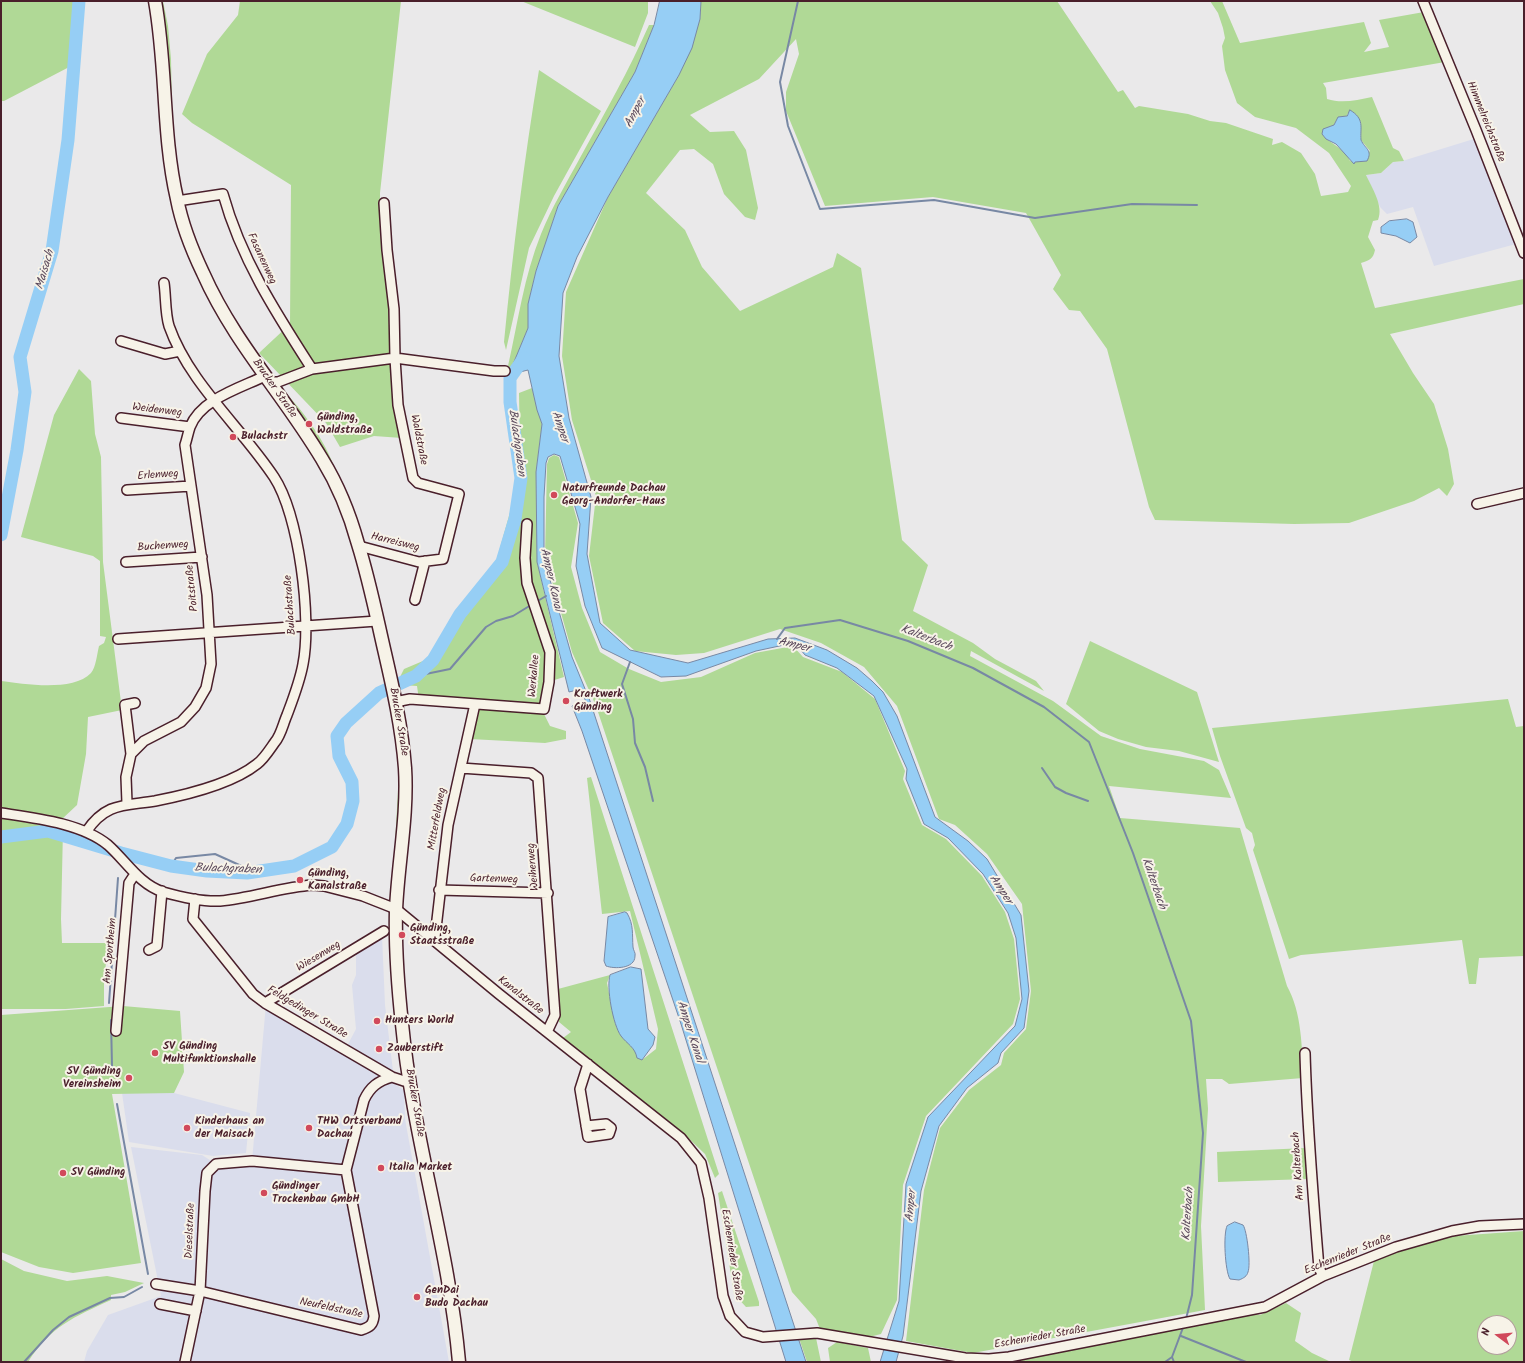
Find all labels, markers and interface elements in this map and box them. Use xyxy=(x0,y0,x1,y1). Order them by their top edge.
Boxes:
street label: Himmelreichstraße xyxy=(1463,80,1507,164)
water label: Amper xyxy=(622,96,650,130)
street label: Fasanenweg xyxy=(243,231,279,287)
water label: Maisach xyxy=(34,249,58,291)
street label: Brucker Straße xyxy=(249,357,299,421)
street label: Weidenweg xyxy=(131,401,183,421)
water label: Bulachgraben xyxy=(504,409,528,477)
water label: Amper xyxy=(547,410,571,444)
place label: Günding, Waldstraße xyxy=(317,411,372,437)
street label: Waldstraße xyxy=(407,414,429,466)
marker: Günding, Waldstraße xyxy=(304,419,314,429)
place label: Bulachstr xyxy=(241,430,287,444)
marker: Bulachstr xyxy=(228,432,238,442)
street label: Erlenweg xyxy=(137,468,179,484)
place label: Naturfreunde Dachau Georg-Andorfer-Haus xyxy=(562,482,665,508)
marker: Naturfreunde Dachau Georg-Andorfer-Haus xyxy=(549,490,559,500)
street label: Harreisweg xyxy=(369,531,421,555)
street label: Buchenweg xyxy=(137,539,189,555)
water label: Amper Kanal xyxy=(536,547,564,613)
street label: Poitstraße xyxy=(184,564,202,612)
street label: Bulachstraße xyxy=(282,575,300,635)
water label: Kalterbach xyxy=(899,623,953,655)
water label: Amper xyxy=(777,635,811,657)
street label: Werkallee xyxy=(527,654,543,698)
street label: Brucker Straße xyxy=(385,687,411,757)
place label: Kraftwerk Günding xyxy=(574,688,623,714)
marker: Kraftwerk Günding xyxy=(561,696,571,706)
street label: Mitterfeldweg xyxy=(426,787,450,851)
street label: Weiherweg xyxy=(525,842,543,892)
water label: Kalterbach xyxy=(1138,856,1168,912)
water label: Bulachgraben xyxy=(194,862,262,878)
place label: Günding, Kanalstraße xyxy=(308,867,367,893)
street label: Gartenweg xyxy=(470,873,518,887)
water label: Amper xyxy=(985,873,1015,907)
marker: Günding, Kanalstraße xyxy=(295,875,305,885)
street label: Am Sportheim xyxy=(102,918,120,984)
place label: Günding, Staatsstraße xyxy=(410,922,474,948)
marker: Günding, Staatsstraße xyxy=(397,930,407,940)
street label: Wiesenweg xyxy=(294,939,344,975)
street label: Kanalstraße xyxy=(494,974,546,1018)
street label: Feldgedinger Straße xyxy=(264,984,350,1042)
water label: Amper Kanal xyxy=(672,999,706,1065)
place label: Hunters World xyxy=(385,1014,454,1028)
marker: Hunters World xyxy=(372,1016,382,1026)
place label: SV Günding Multifunktionshalle xyxy=(163,1040,256,1066)
place label: Zauberstift xyxy=(387,1042,443,1056)
marker: Zauberstift xyxy=(374,1044,384,1054)
marker: SV Günding Multifunktionshalle xyxy=(150,1048,160,1058)
place label: SV Günding Vereinsheim xyxy=(63,1065,121,1091)
street label: Brucker Straße xyxy=(401,1068,427,1138)
marker: SV Günding Vereinsheim xyxy=(124,1073,134,1083)
place label: Kinderhaus an der Maisach xyxy=(195,1115,264,1141)
place label: THW Ortsverband Dachau xyxy=(317,1115,402,1141)
marker: Kinderhaus an der Maisach xyxy=(182,1123,192,1133)
marker: THW Ortsverband Dachau xyxy=(304,1123,314,1133)
street label: Am Kalterbach xyxy=(1290,1131,1308,1201)
place label: Italia Market xyxy=(389,1161,452,1175)
marker: Italia Market xyxy=(376,1163,386,1173)
place label: SV Günding xyxy=(71,1166,125,1180)
marker: SV Günding xyxy=(58,1168,68,1178)
place label: Gündinger Trockenbau GmbH xyxy=(272,1180,360,1206)
water label: Kalterbach xyxy=(1180,1187,1198,1241)
marker: Gündinger Trockenbau GmbH xyxy=(259,1188,269,1198)
water label: Amper xyxy=(903,1189,921,1223)
street label: Dieselstraße xyxy=(183,1203,199,1259)
street label: Eschenrieder Straße xyxy=(717,1208,745,1302)
street label: Eschenrieder Straße xyxy=(1303,1232,1393,1278)
place label: GenDai Budo Dachau xyxy=(425,1284,488,1310)
marker: GenDai Budo Dachau xyxy=(412,1292,422,1302)
street label: Neufeldstraße xyxy=(298,1296,364,1322)
north arrow xyxy=(1477,1315,1517,1355)
street label: Eschenrieder Straße xyxy=(993,1323,1087,1353)
text: N xyxy=(1477,1326,1496,1338)

